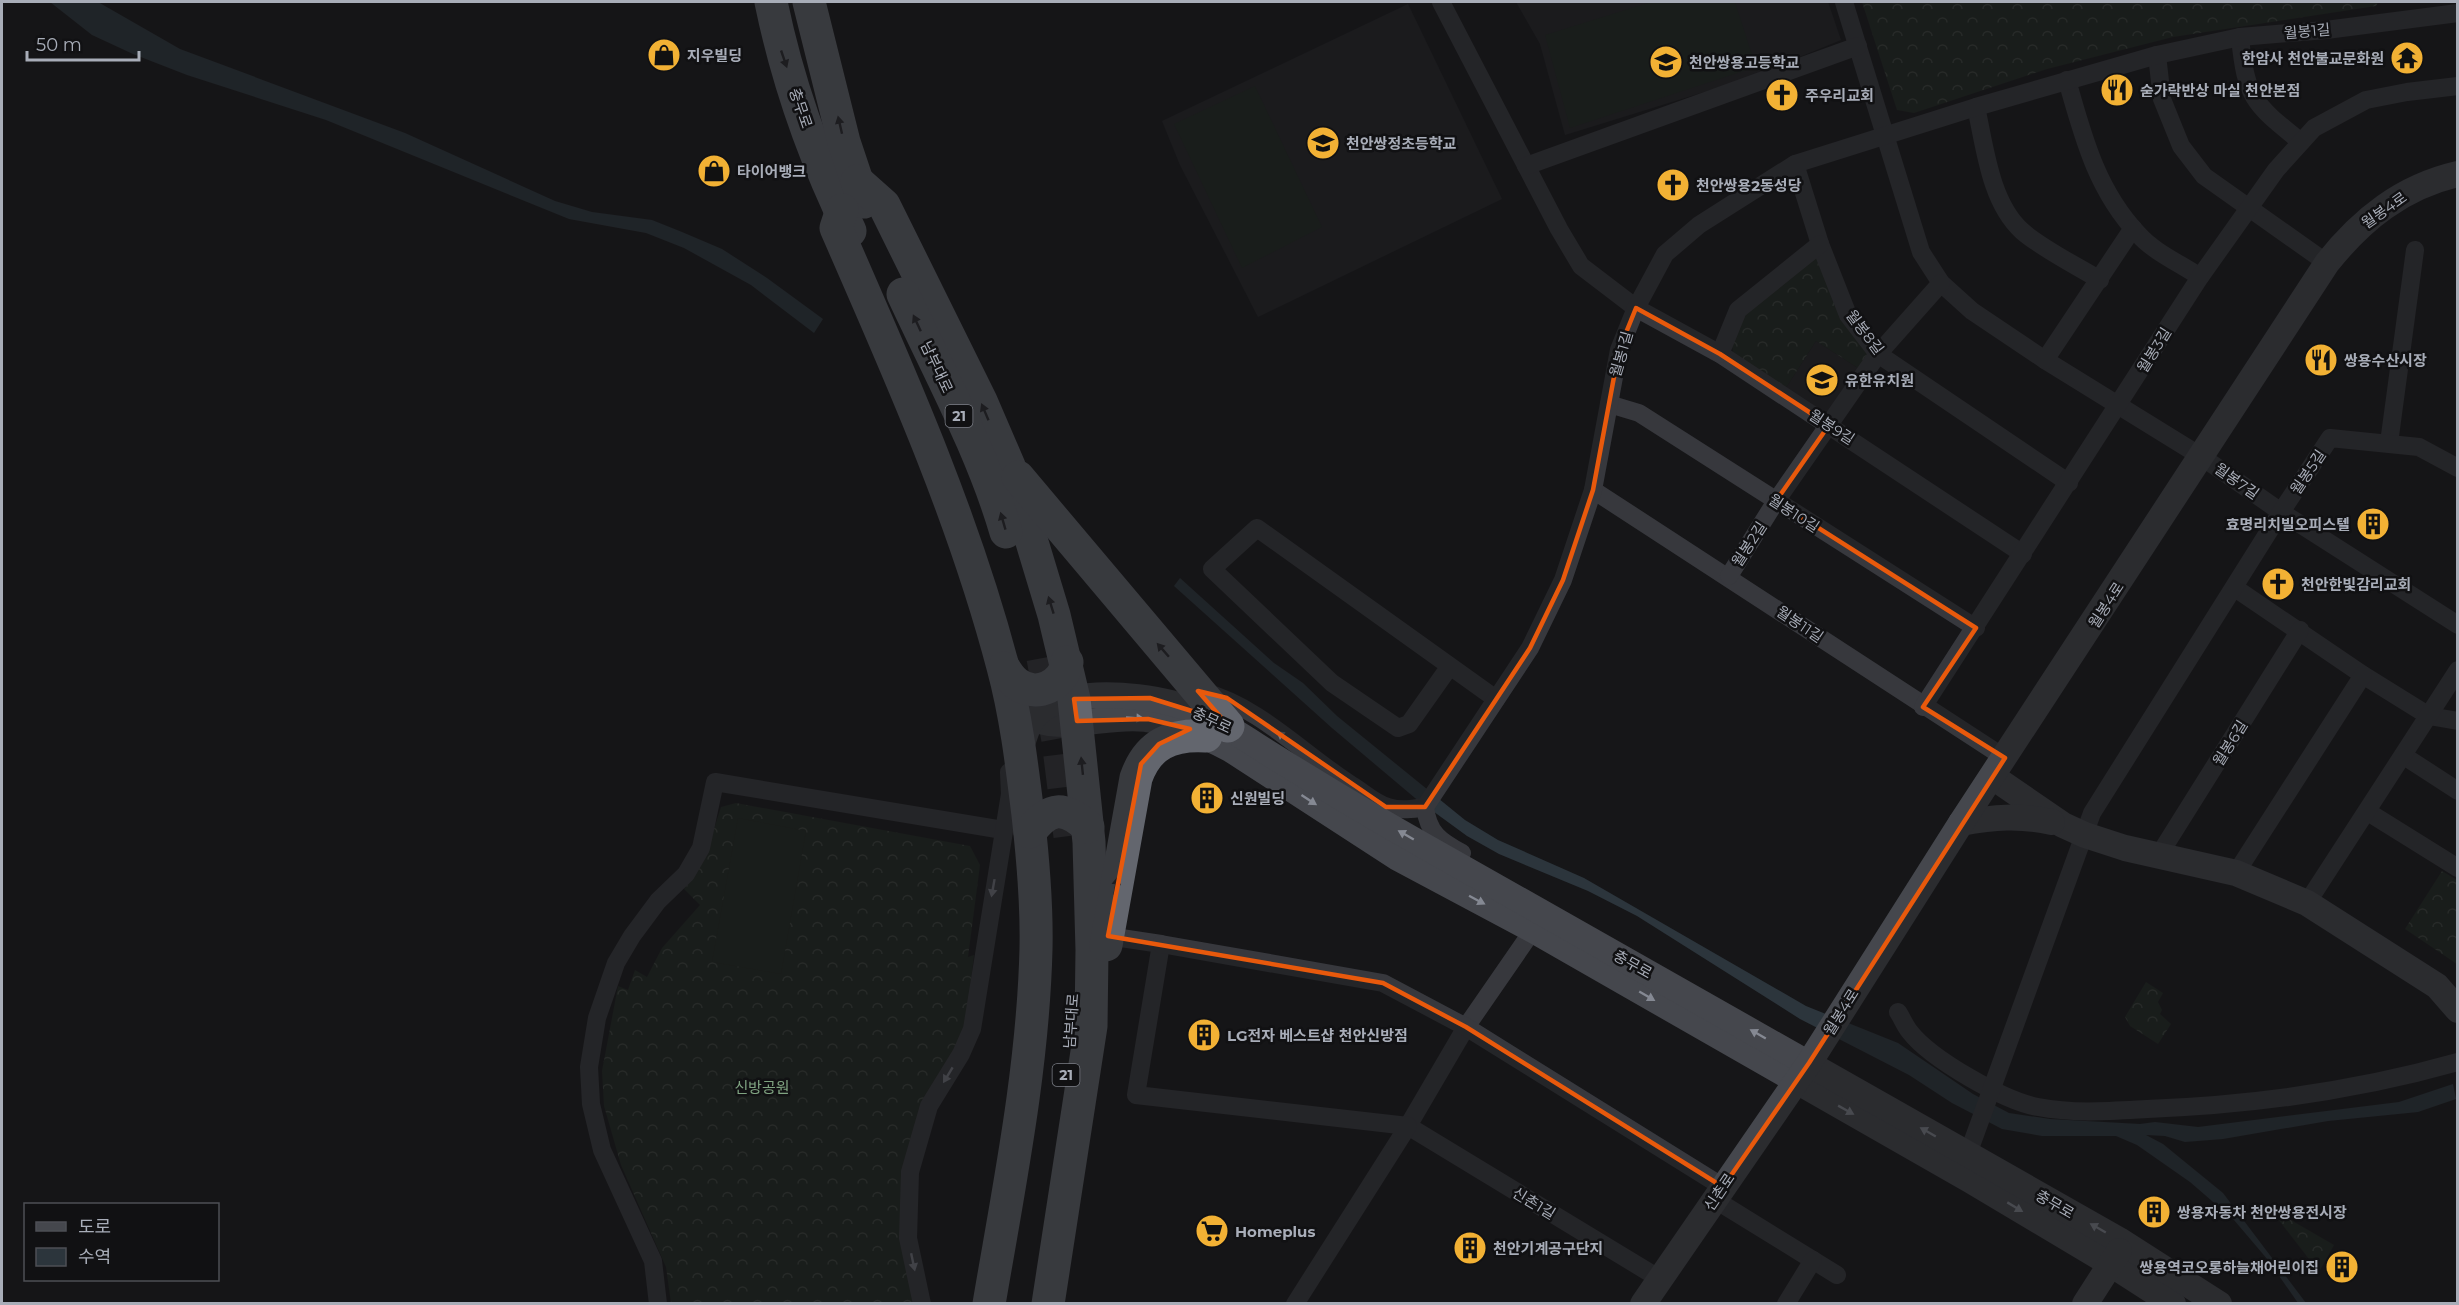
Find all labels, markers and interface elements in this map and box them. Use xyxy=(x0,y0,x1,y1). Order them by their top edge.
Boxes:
street label: 월봉1길 xyxy=(2283,19,2331,43)
scale bar xyxy=(27,24,140,62)
text: 50 m xyxy=(36,34,82,56)
shop icon: 지우빌딩 xyxy=(646,37,682,73)
temple icon: 한암사 천안불교문화원 xyxy=(2389,40,2425,76)
school or university icon: 천안쌍용고등학교 xyxy=(1648,44,1684,80)
place label: 지우빌딩 xyxy=(687,46,742,65)
place label: 한암사 천안불교문화원 xyxy=(2242,49,2384,68)
one-way arrow xyxy=(779,50,789,68)
place label: 천안쌍용고등학교 xyxy=(1689,53,1800,72)
restaurant icon: 숟가락반상 마실 천안본점 xyxy=(2099,72,2135,108)
church icon: 주우리교회 xyxy=(1764,77,1800,113)
place label: 숟가락반상 마실 천안본점 xyxy=(2140,81,2300,100)
street label: 충무로 xyxy=(785,85,817,131)
place label: 주우리교회 xyxy=(1805,86,1874,105)
one-way arrow xyxy=(834,116,844,135)
school or university icon: 천안쌍정초등학교 xyxy=(1305,125,1341,161)
place label: 천안쌍정초등학교 xyxy=(1346,134,1457,153)
shop icon: 타이어뱅크 xyxy=(696,153,732,189)
place label: 타이어뱅크 xyxy=(737,162,806,181)
church icon: 천안쌍용2동성당 xyxy=(1655,167,1691,203)
place label: 천안쌍용2동성당 xyxy=(1696,176,1802,195)
street label: 월봉4로 xyxy=(2358,187,2410,233)
street label: 월봉8길 xyxy=(1842,306,1888,358)
one-way arrow xyxy=(912,314,921,331)
street label: 월봉3길 xyxy=(2133,324,2175,376)
street label: 월봉1길 xyxy=(1605,329,1637,379)
street label: 남부대로 xyxy=(917,338,957,396)
restaurant icon: 쌍용수산시장 xyxy=(2303,342,2339,378)
place label: 쌍용수산시장 xyxy=(2344,351,2427,370)
school or university icon: 유한유치원 xyxy=(1804,362,1840,398)
place label: 유한유치원 xyxy=(1845,371,1914,390)
one-way arrow xyxy=(980,403,990,421)
road number: 21 xyxy=(946,405,972,427)
street label: 월봉9길 xyxy=(1806,405,1858,449)
street label: 월봉5길 xyxy=(2286,446,2330,498)
street label: 월봉7길 xyxy=(2211,459,2263,503)
street label: 월봉10길 xyxy=(1765,490,1823,536)
building icon: 효명리치빌오피스텔 xyxy=(2355,506,2391,542)
one-way arrow xyxy=(998,512,1007,530)
place label: 효명리치빌오피스텔 xyxy=(2226,515,2350,534)
street label: 월봉2길 xyxy=(1727,518,1771,570)
church icon: 천안한빛감리교회 xyxy=(2260,566,2296,602)
place label: 천안한빛감리교회 xyxy=(2301,575,2411,594)
street label: 월봉4로 xyxy=(2084,578,2128,632)
one-way arrow xyxy=(1046,596,1055,614)
street label: 월봉11길 xyxy=(1773,602,1827,646)
one-way arrow xyxy=(1156,642,1170,657)
street label: 충무로 xyxy=(1189,703,1235,737)
one-way arrow xyxy=(1126,713,1145,723)
street label: 월봉6길 xyxy=(2209,717,2251,769)
one-way arrow xyxy=(1276,731,1292,743)
one-way arrow xyxy=(1077,756,1086,775)
building icon: 신원빌딩 xyxy=(1189,780,1225,816)
place label: 신원빌딩 xyxy=(1230,789,1285,808)
one-way arrow xyxy=(1301,795,1318,806)
one-way arrow xyxy=(1398,830,1414,841)
one-way arrow xyxy=(1112,876,1121,895)
one-way arrow xyxy=(989,879,998,898)
one-way arrow xyxy=(1468,895,1485,905)
street label: 충무로 xyxy=(1610,946,1656,982)
street label: 월봉4로 xyxy=(1819,985,1863,1039)
one-way arrow xyxy=(1638,990,1655,1000)
street label: 남부대로 xyxy=(1060,993,1082,1049)
building icon: LG전자 베스트샵 천안신방점 xyxy=(1186,1017,1222,1053)
place label: LG전자 베스트샵 천안신방점 xyxy=(1227,1026,1408,1045)
one-way arrow xyxy=(1750,1029,1766,1040)
road number: 21 xyxy=(1052,1064,1080,1086)
one-way arrow xyxy=(942,1067,953,1083)
park label: 신방공원 xyxy=(734,1078,790,1097)
one-way arrow xyxy=(1838,1105,1854,1116)
one-way arrow xyxy=(1920,1127,1937,1137)
street label: 신촌로 xyxy=(1700,1170,1738,1214)
street label: 신촌1길 xyxy=(1509,1183,1559,1223)
street label: 충무로 xyxy=(2032,1185,2078,1223)
building icon: 쌍용자동차 천안쌍용전시장 xyxy=(2136,1194,2172,1230)
one-way arrow xyxy=(2007,1202,2024,1212)
legend xyxy=(24,1203,219,1281)
place label: 쌍용자동차 천안쌍용전시장 xyxy=(2177,1203,2347,1222)
supermarket icon: Homeplus xyxy=(1194,1213,1230,1249)
text: 도로 xyxy=(78,1216,111,1238)
place label: Homeplus xyxy=(1235,1222,1315,1241)
one-way arrow xyxy=(2089,1223,2106,1233)
building icon: 천안기계공구단지 xyxy=(1452,1230,1488,1266)
place label: 천안기계공구단지 xyxy=(1493,1239,1603,1258)
text: 수역 xyxy=(78,1246,111,1268)
building icon: 쌍용역코오롱하늘채어린이집 xyxy=(2324,1249,2360,1285)
one-way arrow xyxy=(909,1252,918,1271)
place label: 쌍용역코오롱하늘채어린이집 xyxy=(2140,1258,2319,1277)

